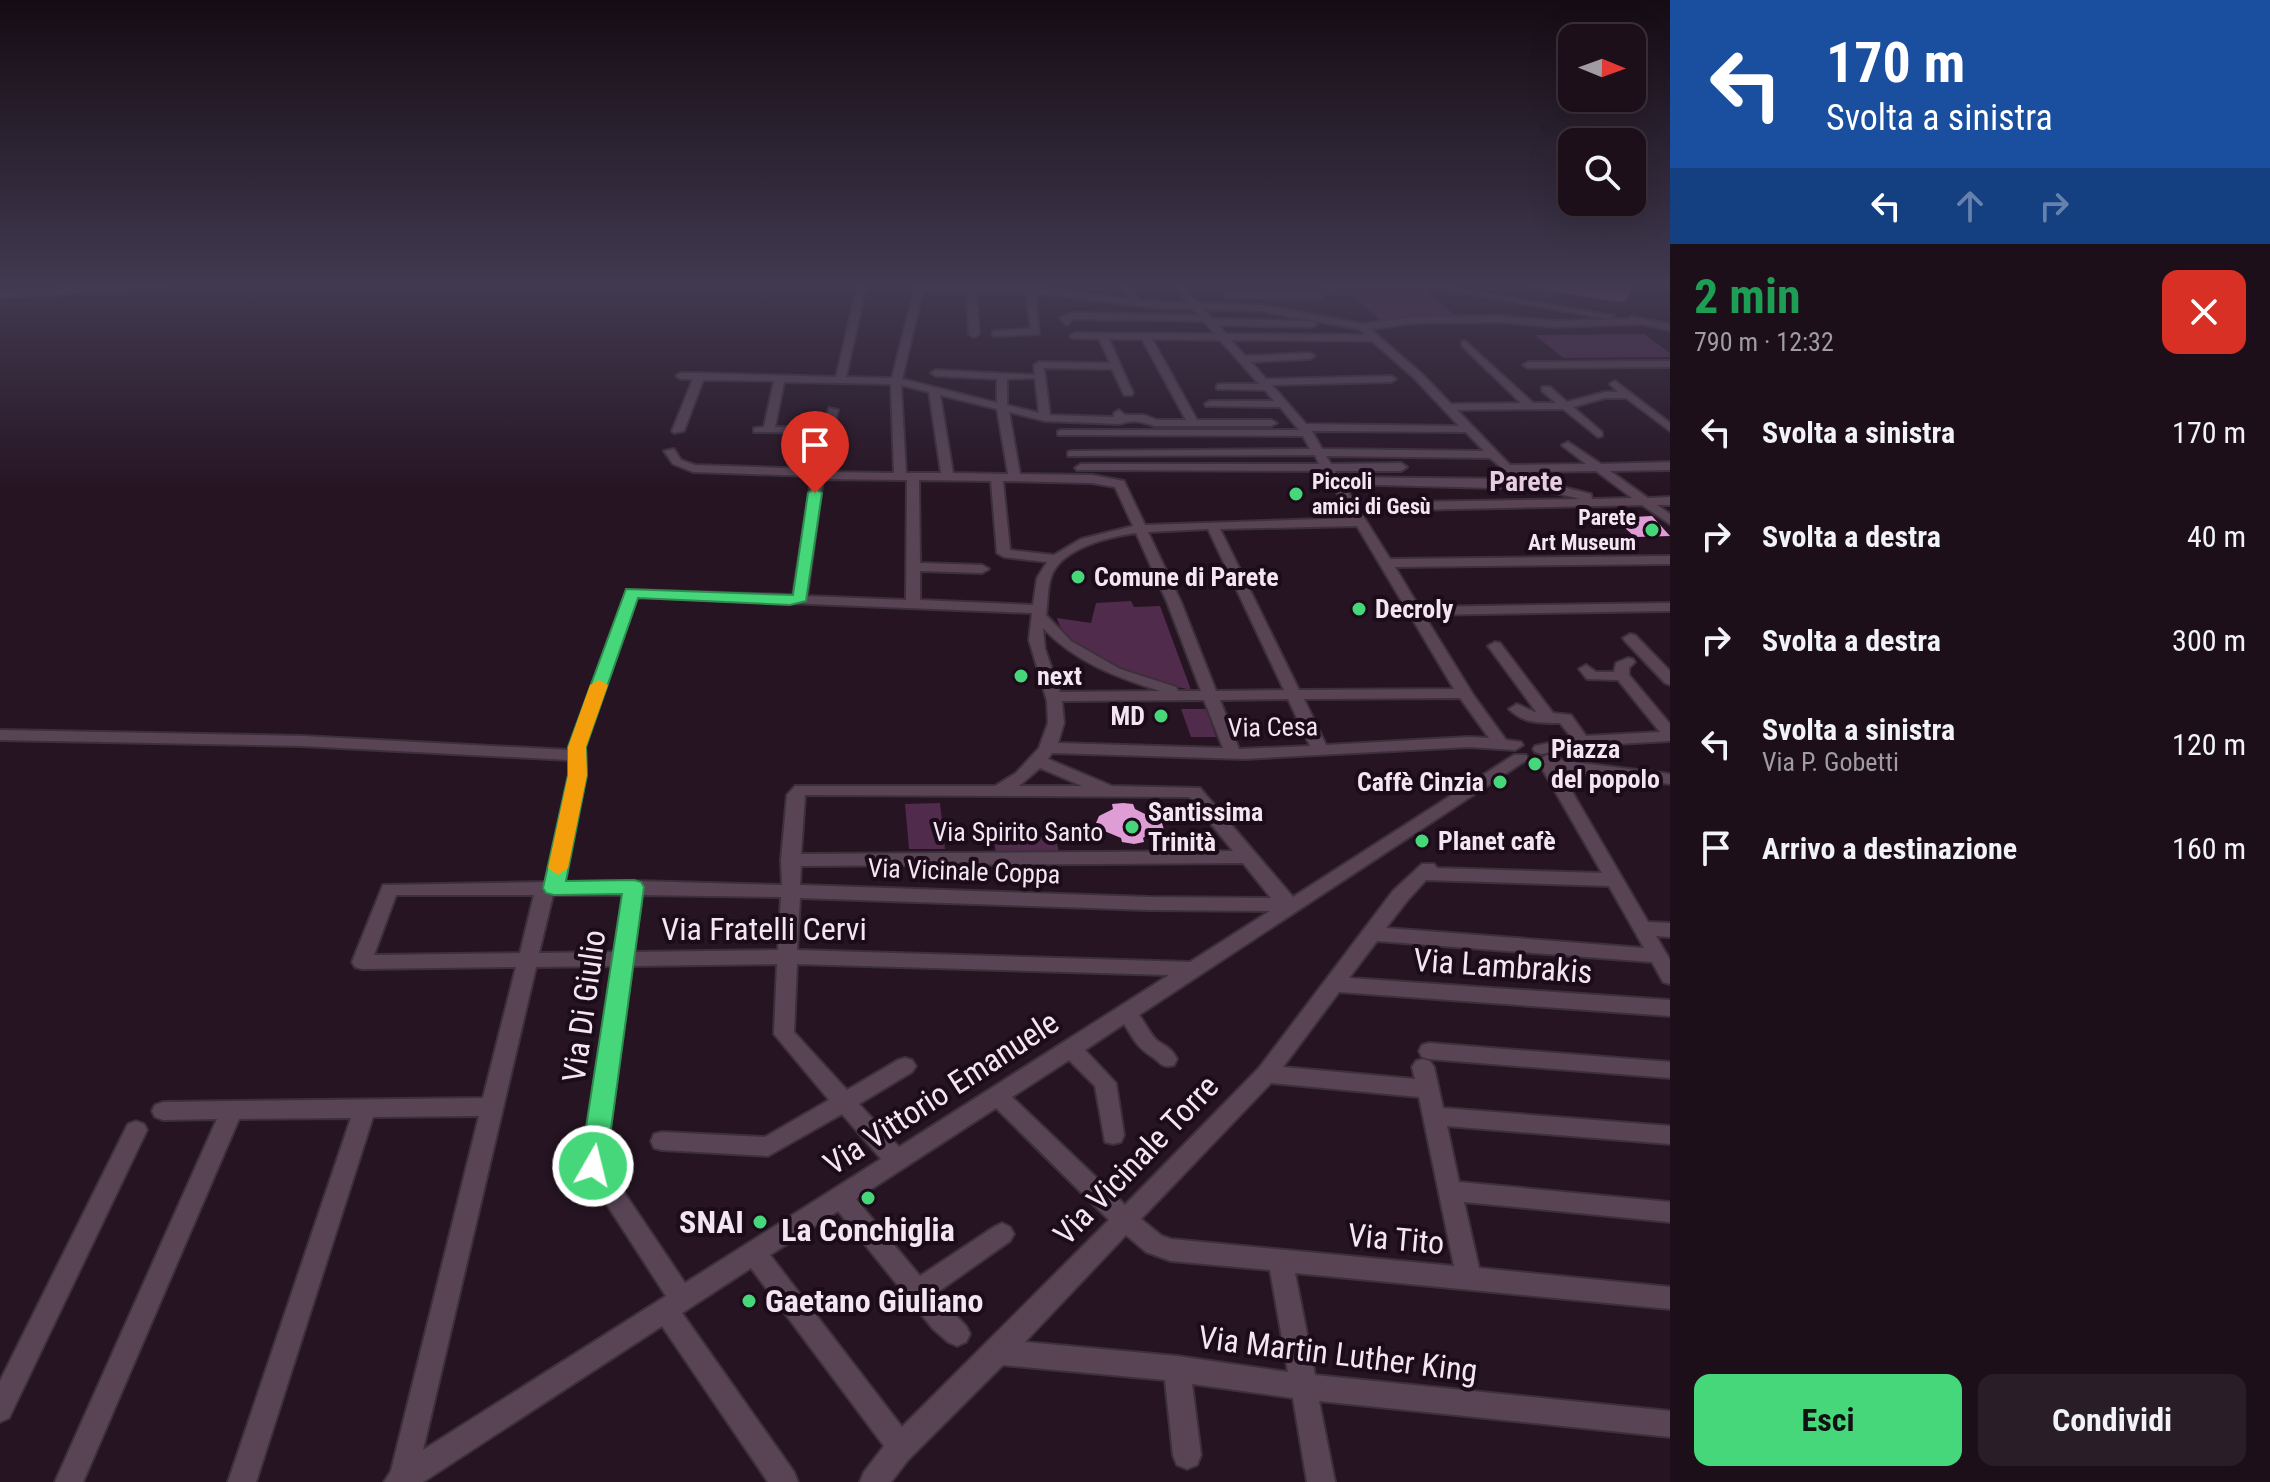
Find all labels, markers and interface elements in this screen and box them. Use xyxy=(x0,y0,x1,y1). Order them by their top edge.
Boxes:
north arrow xyxy=(1558,24,1646,112)
map controls xyxy=(1558,24,1646,216)
text: 170 m xyxy=(1826,30,1965,96)
icon: left xyxy=(1694,32,1798,136)
text: Svolta a sinistra xyxy=(1826,97,2053,139)
button: search xyxy=(1558,128,1646,216)
icon: left xyxy=(1864,184,1908,228)
icon: ahead xyxy=(1948,184,1992,228)
icon: right xyxy=(2032,184,2076,228)
text: 2 min xyxy=(1694,268,1801,325)
button: close xyxy=(2162,270,2246,354)
text: 790 m · 12:32 xyxy=(1694,327,1834,357)
icon: left xyxy=(1694,410,1738,454)
pin xyxy=(781,411,849,493)
text: Svolta a sinistra xyxy=(1762,415,1955,450)
text: 170 m xyxy=(2172,415,2246,450)
icon: arrive xyxy=(793,423,837,467)
district label: Parete xyxy=(1489,465,1563,498)
place label: Piccoli amici di Gesù xyxy=(1312,469,1431,519)
marker: Piccoli amici di Gesù xyxy=(1287,485,1305,503)
place label: Parete Art Museum xyxy=(1528,505,1636,555)
icon: right xyxy=(1694,514,1738,558)
text: Svolta a destra xyxy=(1762,519,1941,554)
text: 40 m xyxy=(2187,519,2246,554)
marker: Parete Art Museum xyxy=(1643,521,1661,539)
place label: Comune di Parete xyxy=(1094,562,1279,592)
marker: Comune di Parete xyxy=(1069,568,1087,586)
place label: Decroly xyxy=(1375,594,1454,624)
marker: Decroly xyxy=(1350,600,1368,618)
icon: right xyxy=(1694,618,1738,662)
text: Svolta a destra xyxy=(1762,623,1941,658)
text: 300 m xyxy=(2172,623,2246,658)
place label: next xyxy=(1037,661,1082,691)
marker: next xyxy=(1012,667,1030,685)
place label: MD xyxy=(1111,701,1145,731)
marker: MD xyxy=(1152,707,1170,725)
street label: Via Cesa xyxy=(1228,711,1318,743)
text: Svolta a sinistra xyxy=(1762,712,1955,747)
icon: left xyxy=(1694,722,1738,766)
text: 120 m xyxy=(2172,727,2246,762)
place label: Piazza del popolo xyxy=(1551,734,1660,794)
text: Via P. Gobetti xyxy=(1762,747,1899,777)
marker: Piazza del popolo xyxy=(1526,755,1544,773)
place label: Caffè Cinzia xyxy=(1357,767,1484,797)
marker: Caffè Cinzia xyxy=(1491,773,1509,791)
place label: Santissima Trinità xyxy=(1148,797,1263,857)
street label: Via Spirito Santo xyxy=(933,817,1103,847)
marker: Santissima Trinità xyxy=(1123,818,1141,836)
place label: Planet cafè xyxy=(1438,826,1556,856)
icon: arrive xyxy=(1694,826,1738,870)
text: Arrivo a destinazione xyxy=(1762,831,2017,866)
text: 160 m xyxy=(2172,831,2246,866)
marker: Planet cafè xyxy=(1413,832,1431,850)
street label: Via Vicinale Coppa xyxy=(867,853,1061,889)
street label: Via Fratelli Cervi xyxy=(661,910,867,948)
street label: Via Di Giulio xyxy=(555,927,613,1085)
street label: Via Lambrakis xyxy=(1412,941,1594,991)
street label: Via Vittorio Emanuele xyxy=(817,1003,1065,1183)
street label: Via Vicinale Torre xyxy=(1046,1067,1226,1253)
position arrow xyxy=(551,1124,635,1208)
marker: La Conchiglia xyxy=(859,1189,877,1207)
place label: SNAI xyxy=(679,1203,744,1241)
place label: La Conchiglia xyxy=(781,1211,955,1249)
marker: SNAI xyxy=(751,1213,769,1231)
street label: Via Tito xyxy=(1346,1216,1446,1262)
place label: Gaetano Giuliano xyxy=(765,1282,983,1320)
marker: Gaetano Giuliano xyxy=(740,1292,758,1310)
street label: Via Martin Luther King xyxy=(1196,1318,1480,1390)
button: Esci xyxy=(1694,1374,1962,1466)
button: Condividi xyxy=(1978,1374,2246,1466)

